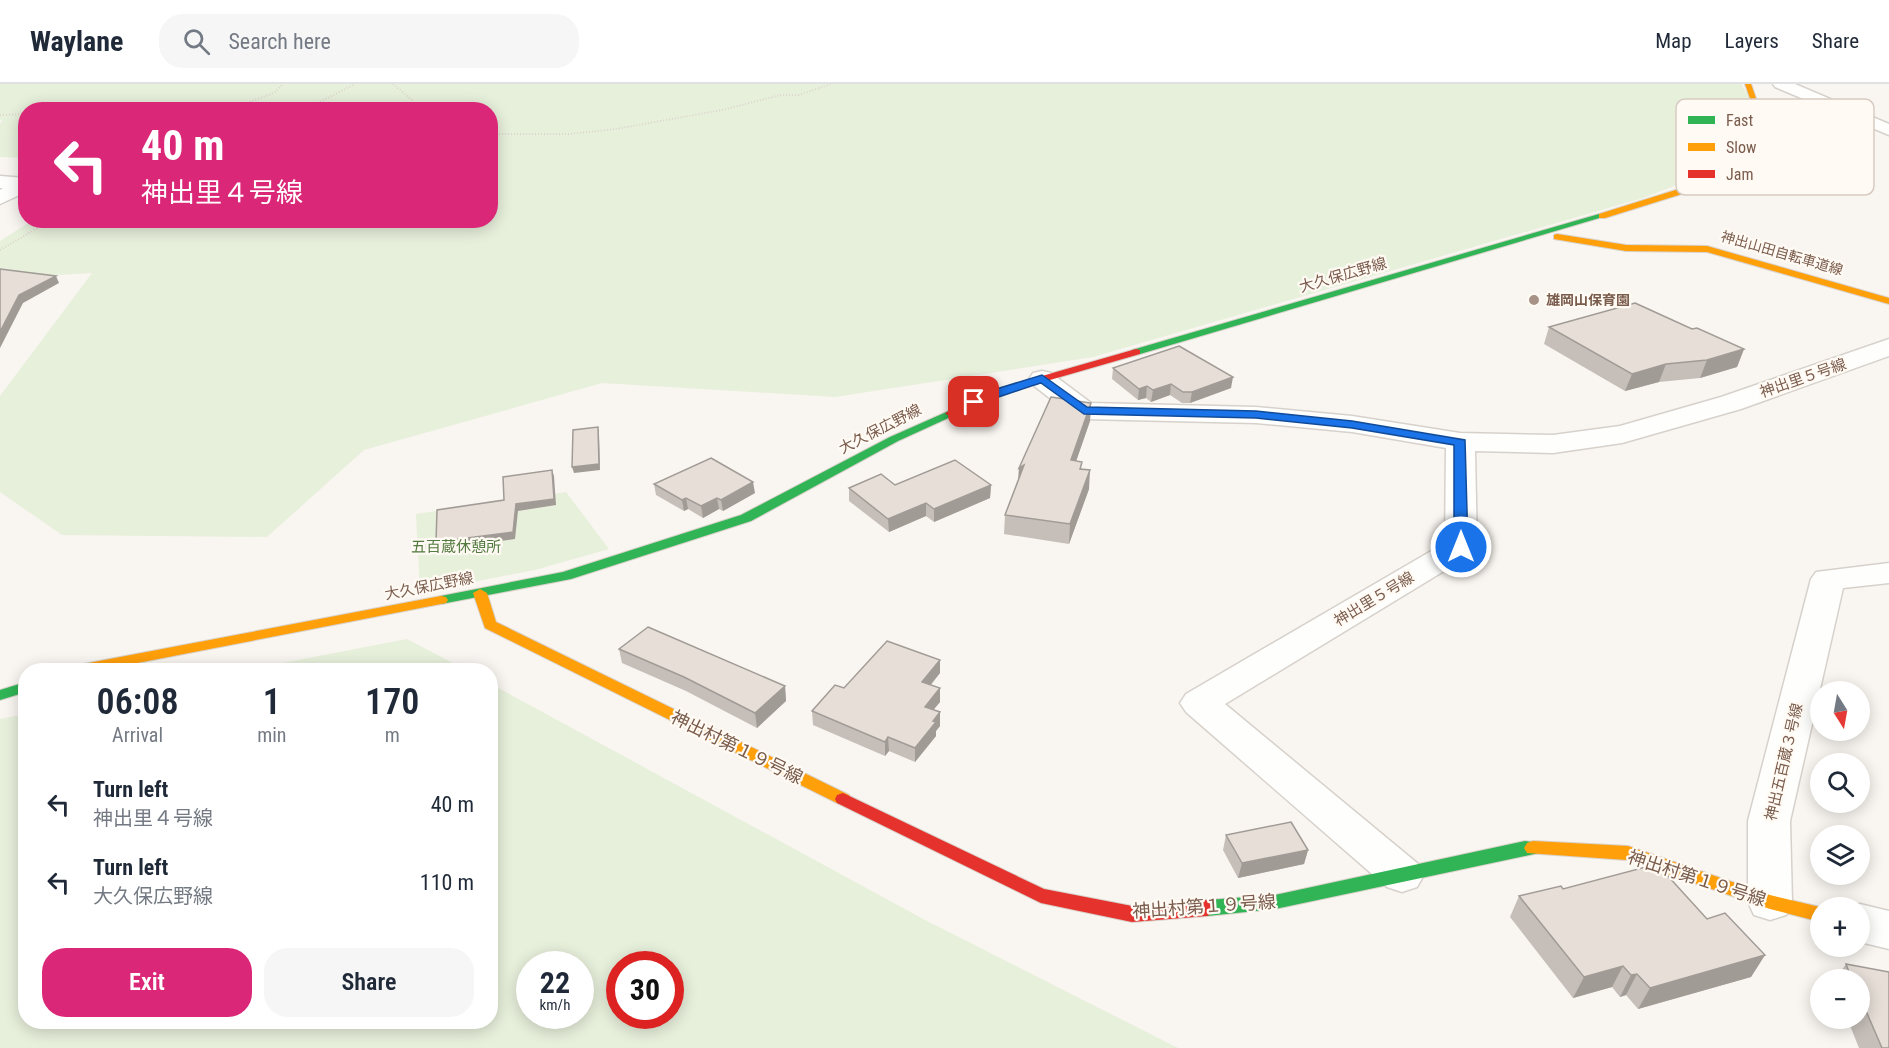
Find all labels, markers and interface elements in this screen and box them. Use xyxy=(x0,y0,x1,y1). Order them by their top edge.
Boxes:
search box xyxy=(159,14,579,68)
text: Waylane xyxy=(30,25,123,58)
icon: search xyxy=(180,25,213,58)
text: Search here xyxy=(228,29,331,54)
text: Map xyxy=(1655,29,1692,53)
text: Layers xyxy=(1725,29,1779,53)
text: Share xyxy=(1812,29,1859,53)
legend xyxy=(1676,99,1874,195)
text: Fast xyxy=(1726,111,1753,130)
text: 40 m xyxy=(141,121,224,170)
icon: left xyxy=(42,126,120,204)
text: Slow xyxy=(1726,138,1756,157)
text: Jam xyxy=(1726,165,1753,184)
text: 神出里４号線 xyxy=(141,177,303,209)
street label: 神出山田自転車道線 xyxy=(1719,228,1845,278)
street label: 大久保広野線 xyxy=(1297,254,1389,296)
place label: 雄岡山保育園 xyxy=(1546,292,1630,308)
marker: 雄岡山保育園 xyxy=(1527,293,1541,307)
street label: 神出里５号線 xyxy=(1758,355,1848,401)
pin xyxy=(948,376,999,427)
icon: arrive xyxy=(957,385,990,418)
street label: 大久保広野線 xyxy=(836,401,924,457)
position arrow xyxy=(1429,515,1493,579)
park label: 五百蔵休憩所 xyxy=(411,538,501,556)
street label: 神出里５号線 xyxy=(1331,568,1417,630)
street label: 大久保広野線 xyxy=(383,569,475,603)
text: 06:08 xyxy=(97,681,179,723)
text: 1 xyxy=(263,681,281,723)
text: 170 xyxy=(365,681,419,723)
north arrow xyxy=(1810,681,1870,741)
map controls xyxy=(1810,681,1870,1029)
street label: 神出五百蔵３号線 xyxy=(1762,702,1806,822)
street label: 神出村第１９号線 xyxy=(668,706,806,788)
text: Arrival xyxy=(112,723,163,747)
text: min xyxy=(257,723,286,747)
text: m xyxy=(385,723,400,747)
button: search xyxy=(1810,753,1870,813)
text: Turn left xyxy=(93,777,168,802)
icon: left xyxy=(42,788,75,821)
text: 40 m xyxy=(431,792,474,817)
text: 神出里４号線 xyxy=(93,806,213,830)
button: layers xyxy=(1810,825,1870,885)
street label: 神出村第１９号線 xyxy=(1625,846,1769,910)
text: Turn left xyxy=(93,855,168,880)
icon: left xyxy=(42,866,75,899)
text: 110 m xyxy=(420,870,474,895)
text: 大久保広野線 xyxy=(93,884,213,908)
street label: 神出村第１９号線 xyxy=(1131,891,1277,921)
button: + xyxy=(1810,897,1870,957)
button: Exit xyxy=(42,948,252,1017)
button: Share xyxy=(264,948,474,1017)
speed limit sign: 30 xyxy=(606,951,684,1029)
text: 22 xyxy=(540,965,570,1000)
button: − xyxy=(1810,969,1870,1029)
text: km/h xyxy=(540,996,570,1014)

